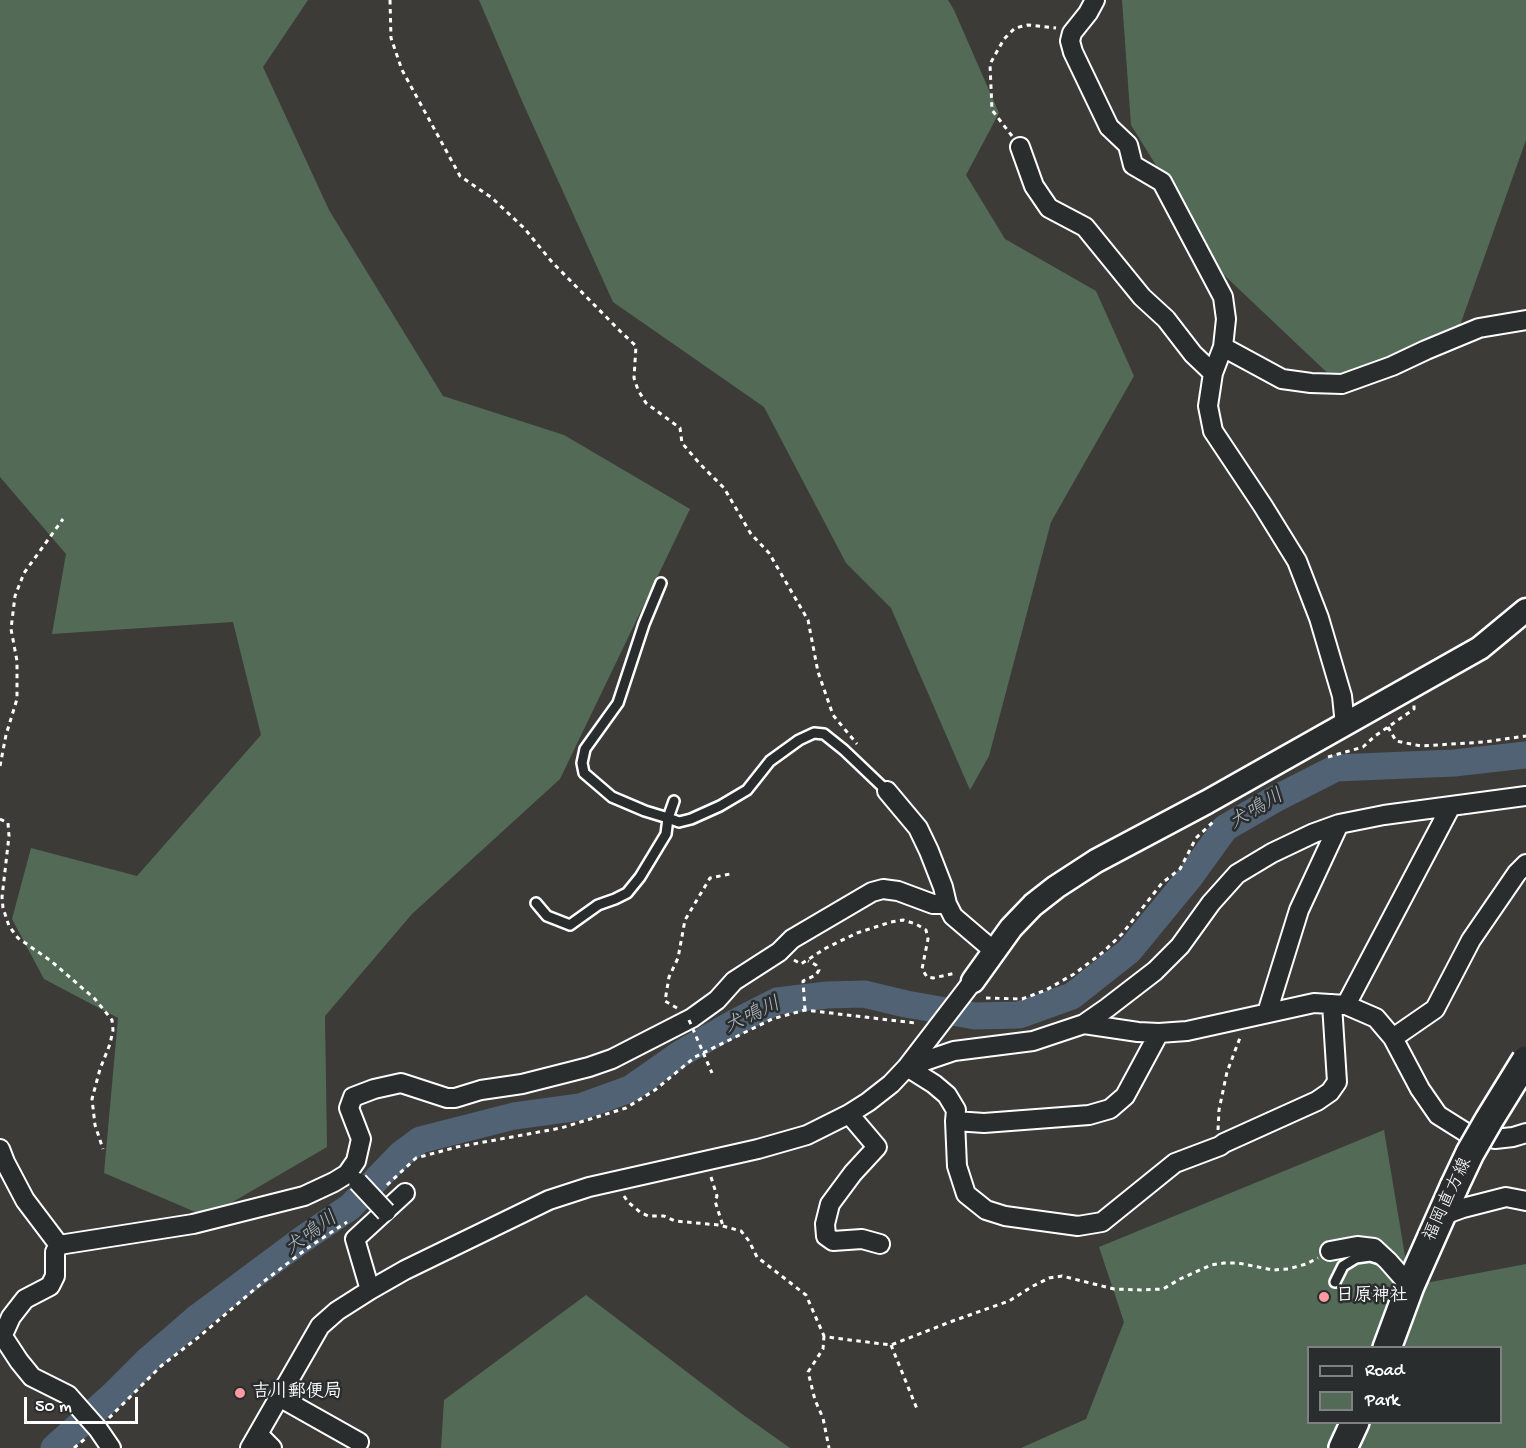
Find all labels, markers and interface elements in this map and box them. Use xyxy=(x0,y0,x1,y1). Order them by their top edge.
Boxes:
water label: 犬鳴川 xyxy=(1225,785,1289,837)
water label: 犬鳴川 xyxy=(721,993,785,1041)
street label: 福岡直方線 xyxy=(1420,1155,1478,1245)
water label: 犬鳴川 xyxy=(281,1208,343,1262)
place label: 日原神社 xyxy=(1336,1286,1408,1308)
marker: 日原神社 xyxy=(1317,1290,1331,1304)
legend xyxy=(1307,1346,1502,1424)
text: Road xyxy=(1365,1361,1404,1382)
place label: 吉川郵便局 xyxy=(252,1382,342,1404)
scale bar xyxy=(27,1385,141,1423)
marker: 吉川郵便局 xyxy=(233,1386,247,1400)
text: Park xyxy=(1365,1391,1399,1412)
text: 50 m xyxy=(35,1397,72,1418)

